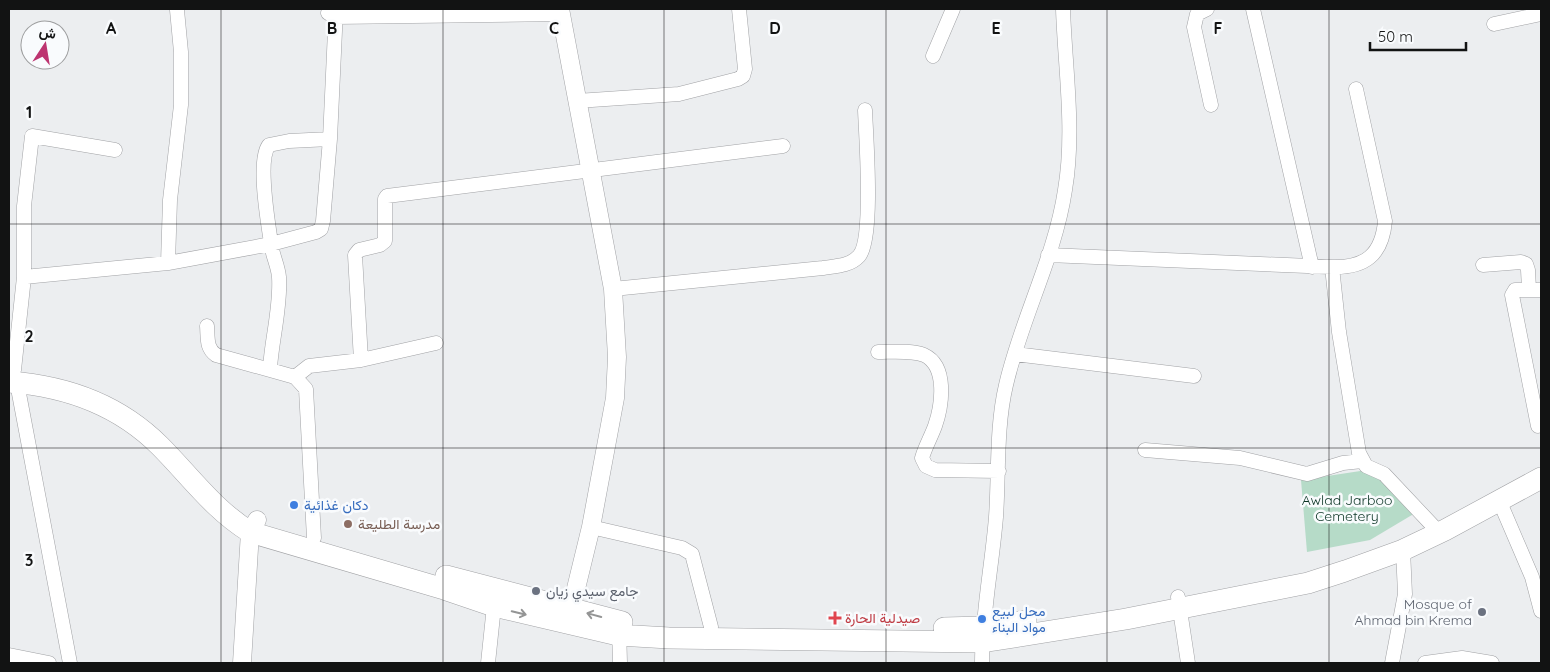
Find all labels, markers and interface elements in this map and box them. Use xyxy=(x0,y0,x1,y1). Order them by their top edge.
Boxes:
text: A xyxy=(106,18,117,38)
text: B xyxy=(327,18,337,38)
text: C xyxy=(549,18,559,38)
text: D xyxy=(769,18,781,38)
text: E xyxy=(991,18,1001,38)
text: F xyxy=(1214,18,1223,38)
north arrow xyxy=(20,20,70,70)
scale bar xyxy=(1370,20,1466,52)
text: ش xyxy=(38,22,58,43)
text: 50 m xyxy=(1378,27,1413,46)
text: 1 xyxy=(26,102,32,122)
text: 2 xyxy=(24,326,34,346)
park label: Awlad Jarboo Cemetery xyxy=(1302,491,1392,525)
place label: دكان غذائية xyxy=(304,496,369,514)
marker: دكان غذائية xyxy=(288,499,300,511)
place label: مدرسة الطليعة xyxy=(358,515,440,533)
marker: مدرسة الطليعة xyxy=(342,518,354,530)
text: 3 xyxy=(25,550,33,570)
place label: جامع سيدي زيان xyxy=(546,582,638,603)
marker: جامع سيدي زيان xyxy=(530,585,542,597)
place label: Mosque of Ahmad bin Krema xyxy=(1354,595,1472,629)
place label: محل لبيع مواد البناء xyxy=(992,602,1046,636)
marker: Mosque of Ahmad bin Krema xyxy=(1476,606,1488,618)
one-way arrow xyxy=(510,609,526,618)
place label: صيدلية الحارة xyxy=(845,609,920,627)
one-way arrow xyxy=(587,610,603,619)
marker: صيدلية الحارة xyxy=(829,612,841,624)
marker: محل لبيع مواد البناء xyxy=(976,613,988,625)

